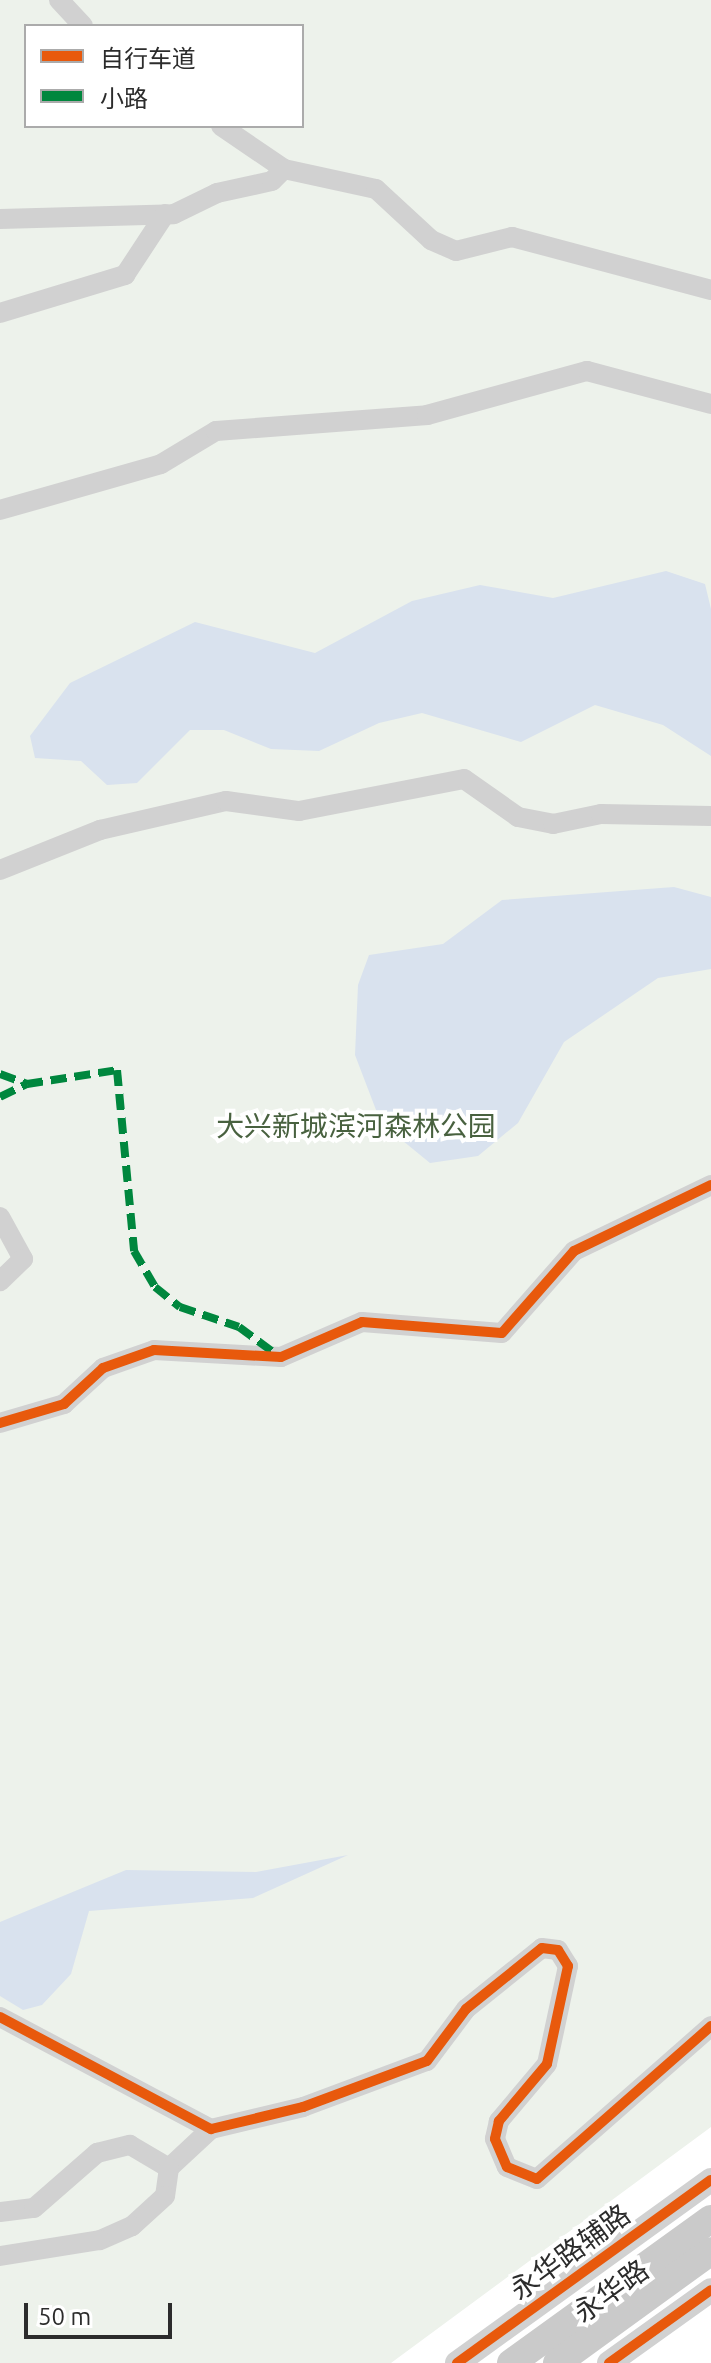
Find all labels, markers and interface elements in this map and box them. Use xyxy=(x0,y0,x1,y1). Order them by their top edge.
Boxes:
legend xyxy=(24,24,304,128)
text: 自行车道 xyxy=(100,45,196,72)
text: 小路 xyxy=(100,85,148,112)
park label: 大兴新城滨河森林公园 xyxy=(216,1109,496,1143)
street label: 永华路辅路 xyxy=(503,2197,637,2307)
street label: 永华路 xyxy=(567,2253,655,2329)
scale bar xyxy=(28,2287,176,2337)
text: 50 m xyxy=(38,2303,91,2330)

